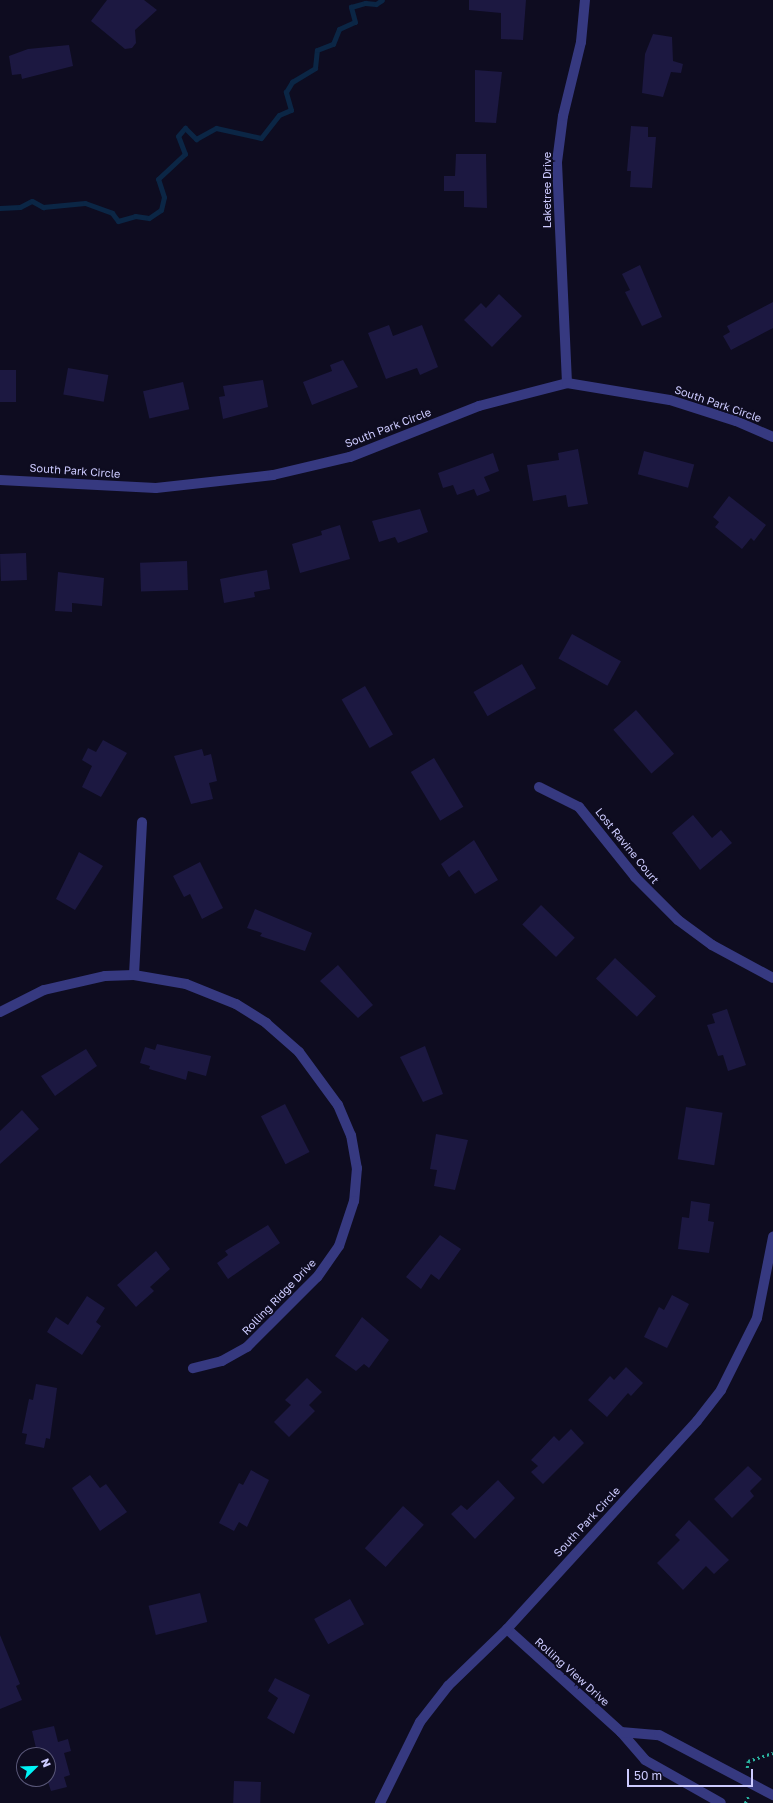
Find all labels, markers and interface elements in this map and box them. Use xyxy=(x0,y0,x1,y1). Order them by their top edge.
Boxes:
street label: Laketree Drive xyxy=(540,152,554,228)
street label: South Park Circle xyxy=(673,383,763,425)
street label: South Park Circle xyxy=(343,406,433,450)
street label: South Park Circle xyxy=(29,461,121,481)
street label: Lost Ravine Court xyxy=(592,805,662,887)
street label: Rolling Ridge Drive xyxy=(239,1256,319,1338)
street label: South Park Circle xyxy=(551,1484,623,1560)
street label: Rolling View Drive xyxy=(532,1635,612,1709)
north arrow xyxy=(16,1747,56,1787)
text: N xyxy=(39,1756,54,1769)
scale bar xyxy=(629,1761,755,1787)
text: 50 m xyxy=(634,1768,662,1783)

